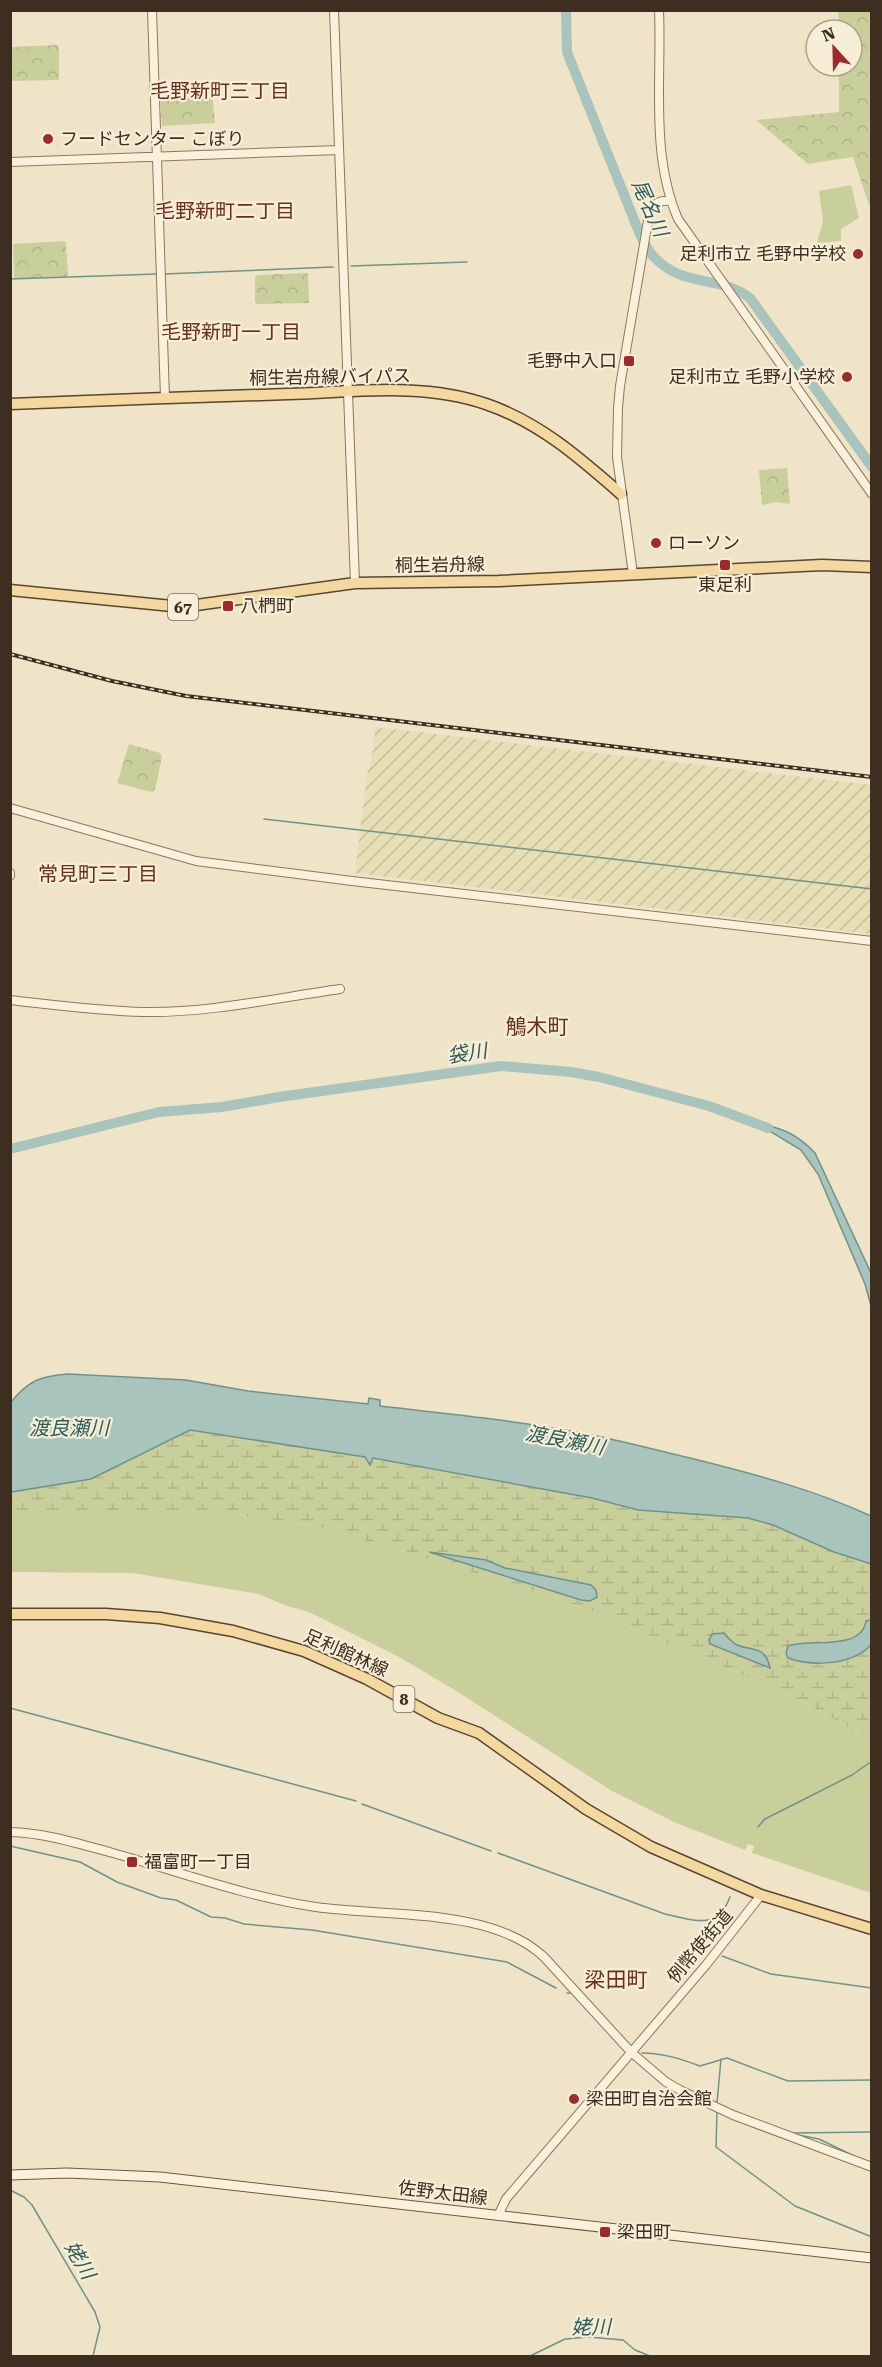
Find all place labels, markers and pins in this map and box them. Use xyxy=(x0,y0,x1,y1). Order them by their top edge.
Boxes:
place label: フードセンター こぼり xyxy=(60,128,245,149)
marker: フードセンター こぼり xyxy=(41,132,55,146)
place label: 足利市立 毛野中学校 xyxy=(679,243,846,264)
marker: 足利市立 毛野中学校 xyxy=(851,247,865,261)
place label: 毛野中入口 xyxy=(527,350,617,371)
marker: 毛野中入口 xyxy=(622,354,636,368)
place label: 足利市立 毛野小学校 xyxy=(668,366,835,387)
marker: 足利市立 毛野小学校 xyxy=(840,370,854,384)
place label: ローソン xyxy=(668,532,740,553)
marker: ローソン xyxy=(649,536,663,550)
marker: 東足利 xyxy=(718,558,732,572)
place label: 東足利 xyxy=(698,574,752,595)
place label: 八椚町 xyxy=(240,595,294,616)
marker: 八椚町 xyxy=(221,599,235,613)
place label: 福富町一丁目 xyxy=(144,1851,252,1872)
marker: 福富町一丁目 xyxy=(125,1855,139,1869)
place label: 梁田町自治会館 xyxy=(586,2088,712,2109)
marker: 梁田町自治会館 xyxy=(567,2092,581,2106)
place label: 梁田町 xyxy=(617,2221,671,2242)
marker: 梁田町 xyxy=(598,2225,612,2239)

